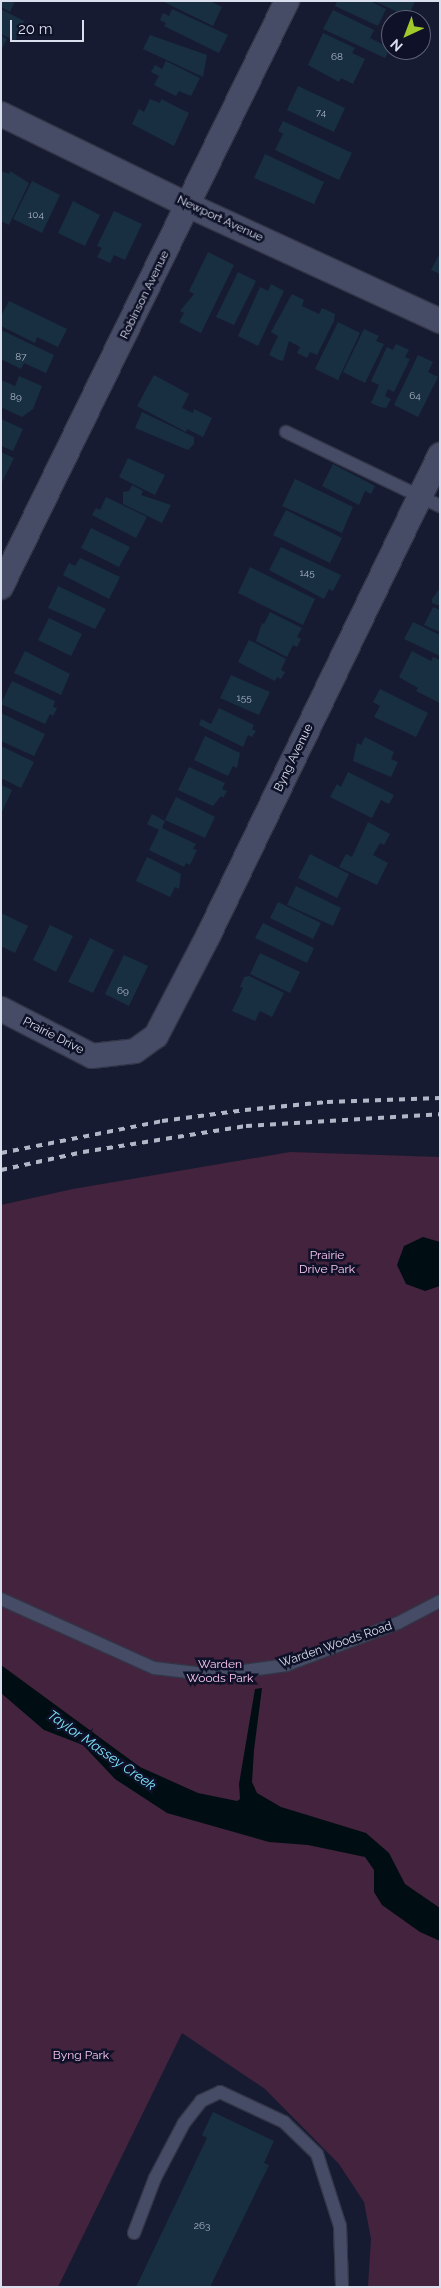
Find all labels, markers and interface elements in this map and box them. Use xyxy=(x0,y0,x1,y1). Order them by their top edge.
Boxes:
scale bar xyxy=(12,10,86,42)
north arrow xyxy=(381,10,431,60)
text: 20 m xyxy=(18,20,53,38)
text: N xyxy=(387,36,406,55)
house number: 68 xyxy=(331,51,343,63)
house number: 74 xyxy=(316,107,326,119)
street label: Newport Avenue xyxy=(174,193,266,245)
house number: 104 xyxy=(28,209,44,221)
street label: Robinson Avenue xyxy=(117,248,173,342)
house number: 87 xyxy=(15,351,27,363)
house number: 64 xyxy=(409,390,421,402)
house number: 89 xyxy=(10,391,22,403)
house number: 145 xyxy=(299,567,315,579)
house number: 155 xyxy=(236,692,252,704)
street label: Byng Avenue xyxy=(271,722,317,794)
house number: 69 xyxy=(117,985,129,997)
street label: Prairie Drive xyxy=(20,1015,86,1057)
park label: Prairie Drive Park xyxy=(299,1249,355,1277)
street label: Warden Woods Road xyxy=(278,1619,394,1671)
park label: Warden Woods Park xyxy=(187,1658,253,1686)
water label: Taylor Massey Creek xyxy=(44,1706,160,1794)
park label: Byng Park xyxy=(53,2049,109,2063)
house number: 263 xyxy=(194,2220,210,2232)

